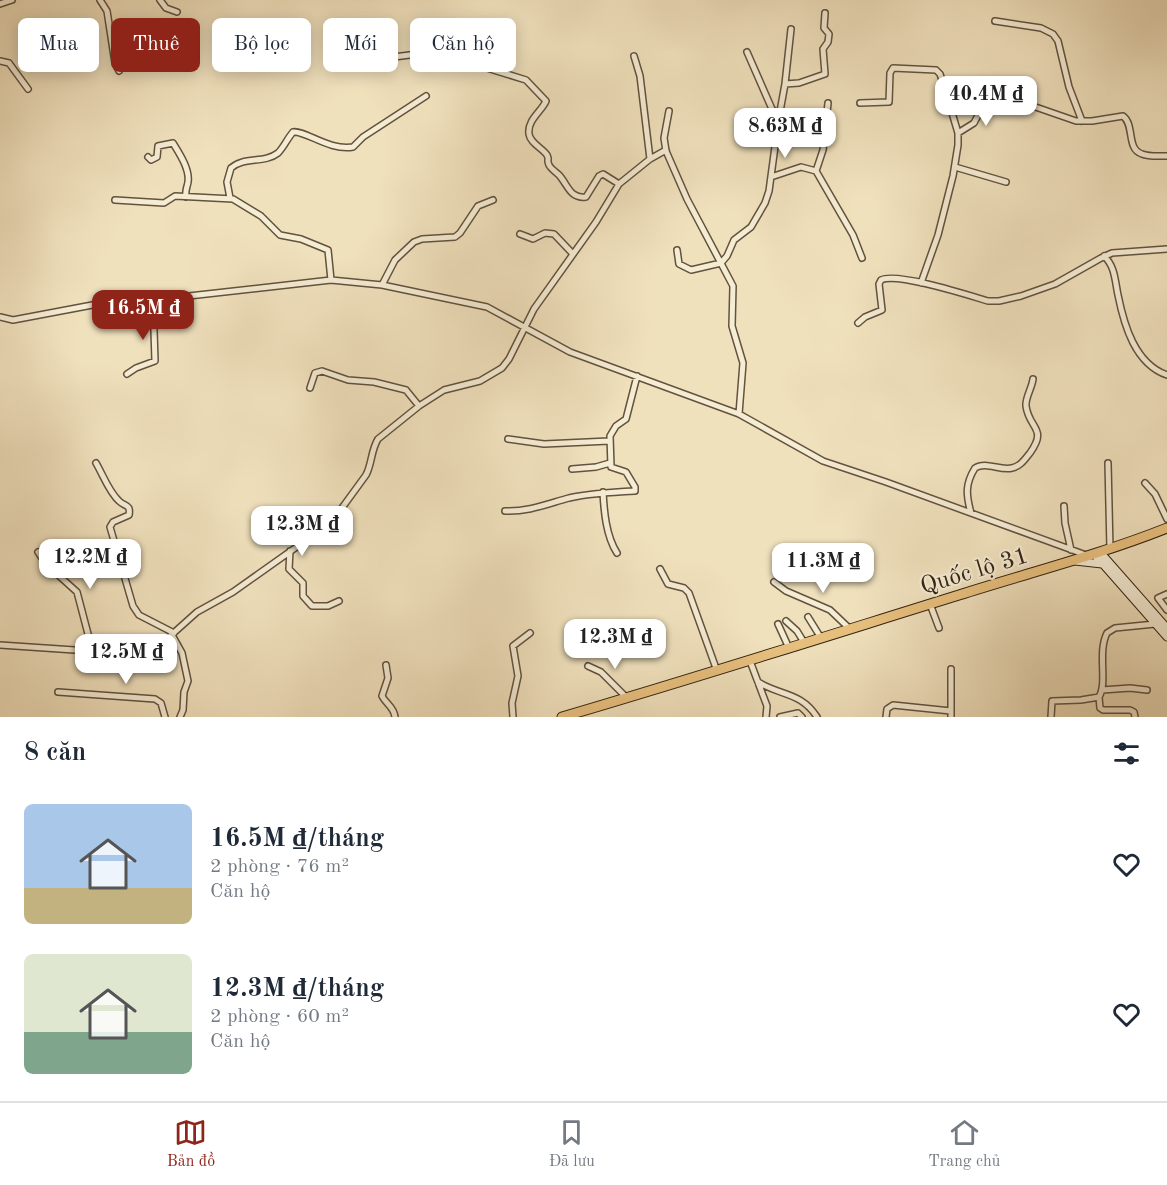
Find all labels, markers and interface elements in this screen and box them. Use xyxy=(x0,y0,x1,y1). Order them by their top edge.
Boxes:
chip: Mua xyxy=(18,18,99,72)
chip: Thuê xyxy=(111,18,200,72)
chip: Bộ lọc xyxy=(212,18,311,72)
chip: Mới xyxy=(323,18,398,72)
chip: Căn hộ xyxy=(410,18,516,72)
pin: 40.4M ₫ xyxy=(931,76,1041,127)
text: 40.4M ₫ xyxy=(949,85,1023,105)
pin: 8.63M ₫ xyxy=(730,108,840,159)
text: 8.63M ₫ xyxy=(748,117,822,137)
pin: 16.5M ₫ xyxy=(88,290,198,341)
text: 16.5M ₫ xyxy=(106,299,180,319)
pin: 12.3M ₫ xyxy=(247,506,357,557)
text: 12.3M ₫ xyxy=(265,515,339,535)
pin: 12.2M ₫ xyxy=(35,539,145,590)
pin: 11.3M ₫ xyxy=(768,543,878,594)
street label: Quốc lộ 31 xyxy=(917,543,1031,600)
text: 12.2M ₫ xyxy=(53,548,127,568)
text: 11.3M ₫ xyxy=(786,552,860,572)
pin: 12.3M ₫ xyxy=(560,619,670,670)
text: 12.3M ₫ xyxy=(578,628,652,648)
pin: 12.5M ₫ xyxy=(71,634,181,685)
text: 12.5M ₫ xyxy=(89,643,163,663)
icon: filters xyxy=(1110,737,1143,770)
text: 8 căn xyxy=(24,740,86,766)
text: 16.5M ₫/tháng xyxy=(210,826,384,852)
icon: home xyxy=(72,828,144,900)
icon: heart xyxy=(1110,848,1143,881)
text: 2 phòng · 76 m² xyxy=(210,857,349,877)
text: Căn hộ xyxy=(210,882,270,902)
text: 12.3M ₫/tháng xyxy=(210,976,384,1002)
icon: home xyxy=(72,978,144,1050)
icon: heart xyxy=(1110,998,1143,1031)
text: 2 phòng · 60 m² xyxy=(210,1007,349,1027)
text: Căn hộ xyxy=(210,1032,270,1052)
tab: Bản đồ xyxy=(167,1116,215,1172)
tab: Đã lưu xyxy=(549,1116,595,1172)
tab: Trang chủ xyxy=(928,1116,1000,1172)

